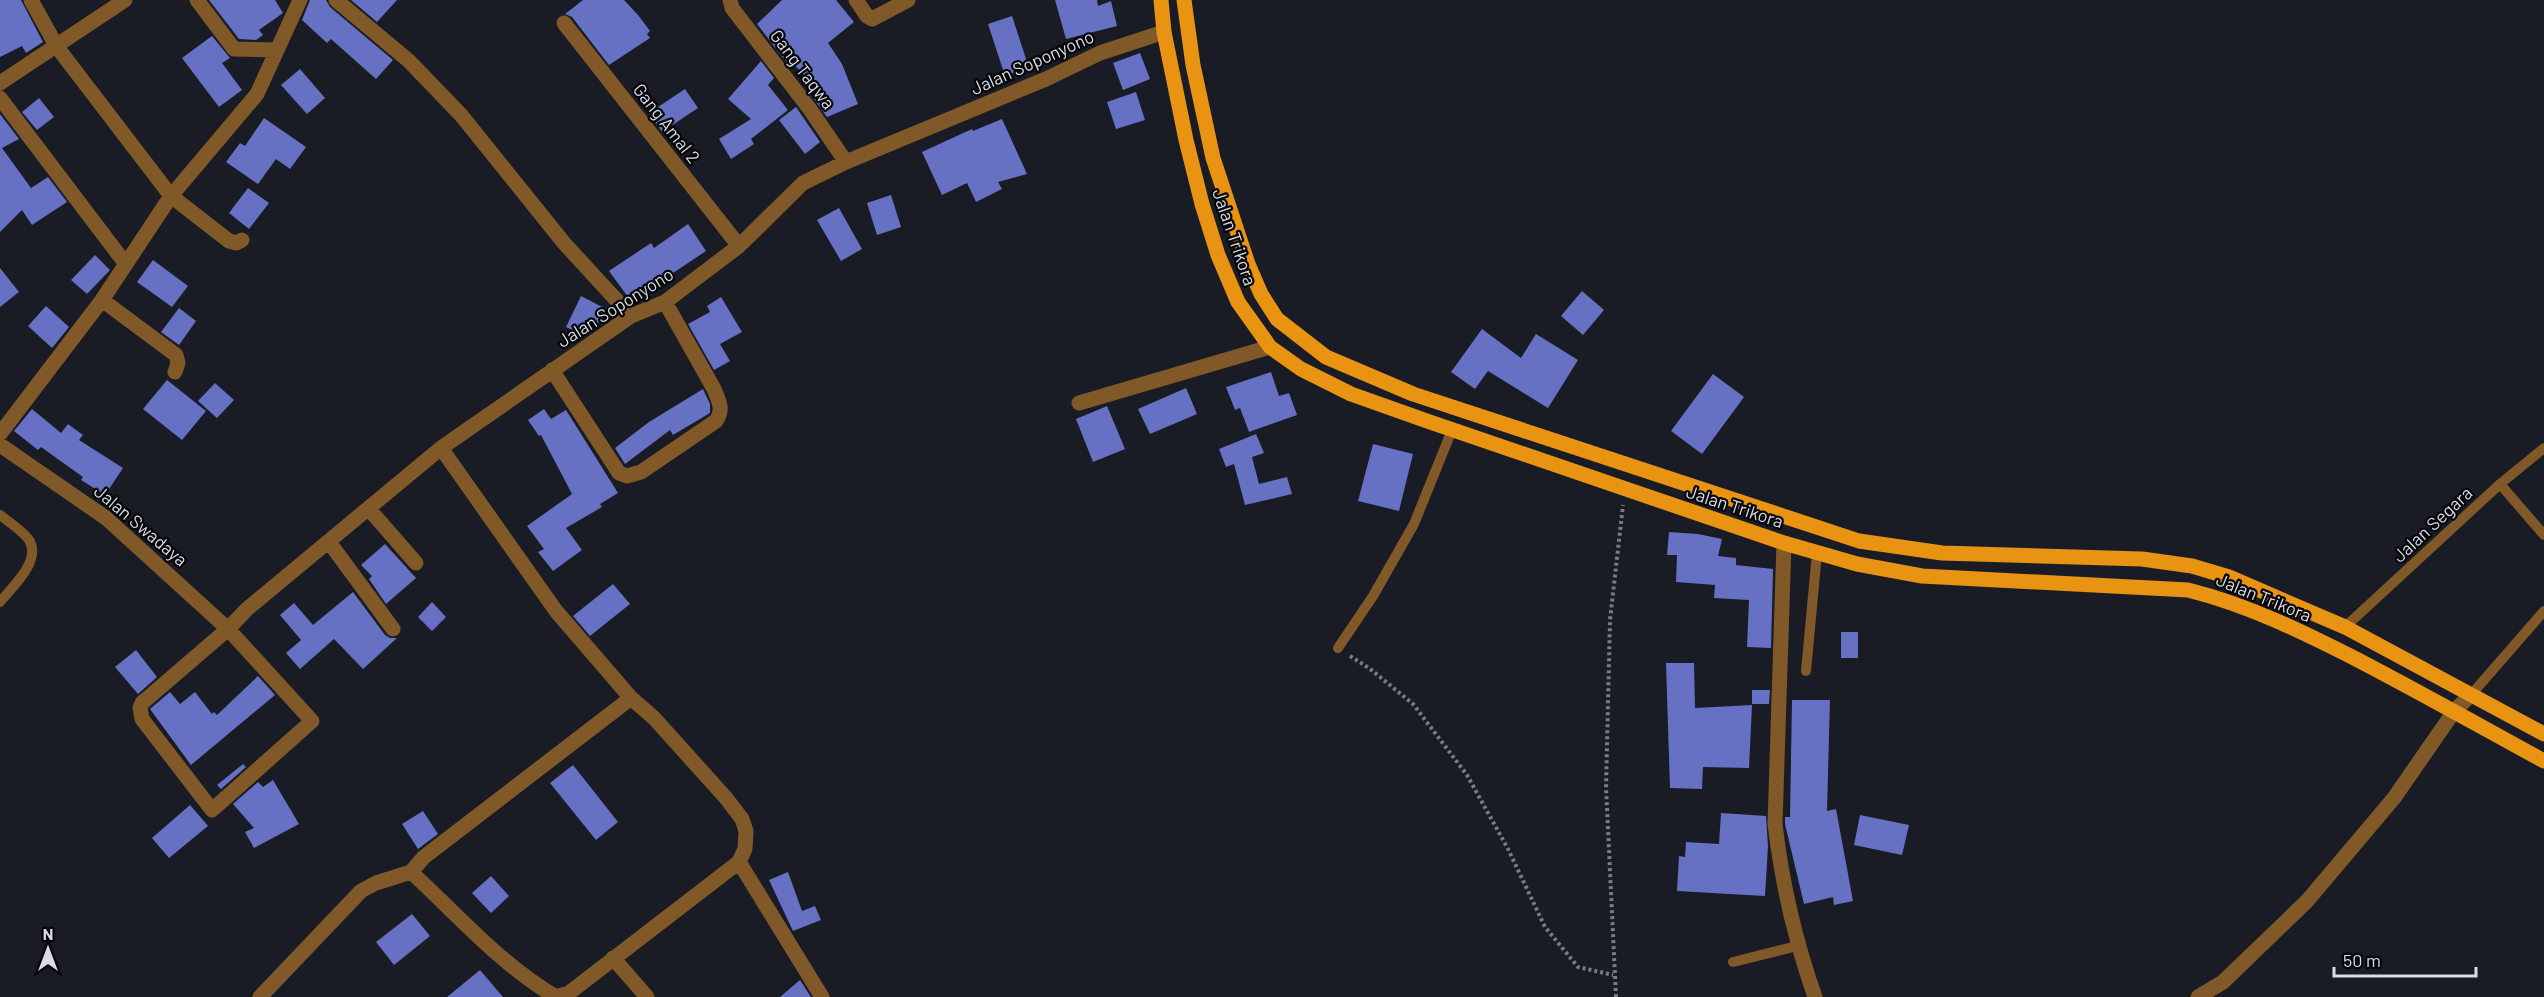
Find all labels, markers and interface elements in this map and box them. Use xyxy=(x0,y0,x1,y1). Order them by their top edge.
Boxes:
street label: Gang Taqwa xyxy=(766,25,840,113)
street label: Jalan Soponyono xyxy=(967,25,1097,99)
street label: Gang Amal 2 xyxy=(629,79,705,167)
street label: Jalan Trikora xyxy=(1208,186,1262,288)
street label: Jalan Soponyono xyxy=(553,262,677,352)
street label: Jalan Swadaya xyxy=(90,480,192,570)
street label: Jalan Trikora xyxy=(1684,480,1786,532)
street label: Jalan Segara xyxy=(2388,482,2476,566)
street label: Jalan Trikora xyxy=(2213,568,2315,626)
north arrow xyxy=(18,919,78,979)
text: N xyxy=(43,924,53,943)
scale bar xyxy=(2334,940,2476,978)
text: 50 m xyxy=(2343,949,2381,971)

